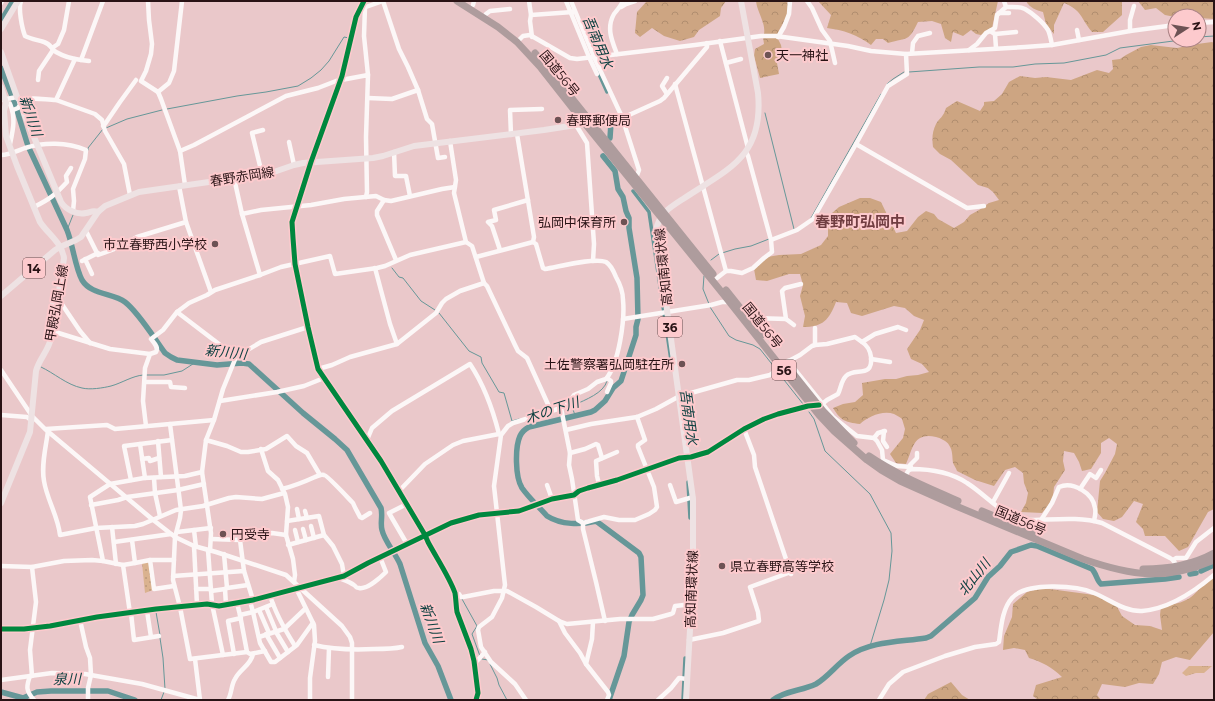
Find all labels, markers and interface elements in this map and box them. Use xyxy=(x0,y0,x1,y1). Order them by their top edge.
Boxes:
north arrow xyxy=(1167,8,1207,48)
water label: 吾南用水 xyxy=(579,13,618,73)
text: N xyxy=(1189,20,1205,32)
street label: 国道56号 xyxy=(537,47,583,99)
place label: 天一神社 xyxy=(776,47,828,63)
marker: 天一神社 xyxy=(763,50,773,60)
water label: 新川川 xyxy=(16,93,47,141)
place label: 春野郵便局 xyxy=(566,112,631,128)
marker: 春野郵便局 xyxy=(553,115,563,125)
street label: 春野赤岡線 xyxy=(209,163,275,189)
district label: 春野町弘岡中 xyxy=(815,212,905,231)
place label: 弘岡中保育所 xyxy=(538,214,616,230)
marker: 弘岡中保育所 xyxy=(619,217,629,227)
street label: 高知南環状線 xyxy=(651,227,675,307)
place label: 市立春野西小学校 xyxy=(103,236,207,252)
marker: 市立春野西小学校 xyxy=(210,239,220,249)
road number: 14 xyxy=(23,258,45,278)
street label: 甲殿弘岡上線 xyxy=(41,263,71,343)
street label: 国道56号 xyxy=(740,299,786,351)
road number: 36 xyxy=(658,317,682,337)
water label: 新川川 xyxy=(204,341,250,363)
place label: 土佐警察署弘岡駐在所 xyxy=(544,356,674,372)
marker: 土佐警察署弘岡駐在所 xyxy=(677,359,687,369)
road number: 56 xyxy=(772,360,796,380)
water label: 吾南用水 xyxy=(676,388,702,448)
water label: 木の下川 xyxy=(523,392,583,427)
street label: 国道56号 xyxy=(993,502,1049,538)
place label: 円受寺 xyxy=(231,526,270,542)
marker: 円受寺 xyxy=(218,529,228,539)
street label: 高知南環状線 xyxy=(682,550,700,628)
water label: 北山川 xyxy=(954,553,995,599)
place label: 県立春野高等学校 xyxy=(730,558,834,574)
marker: 県立春野高等学校 xyxy=(717,561,727,571)
water label: 新川川 xyxy=(416,600,448,648)
water label: 泉川 xyxy=(53,670,83,688)

